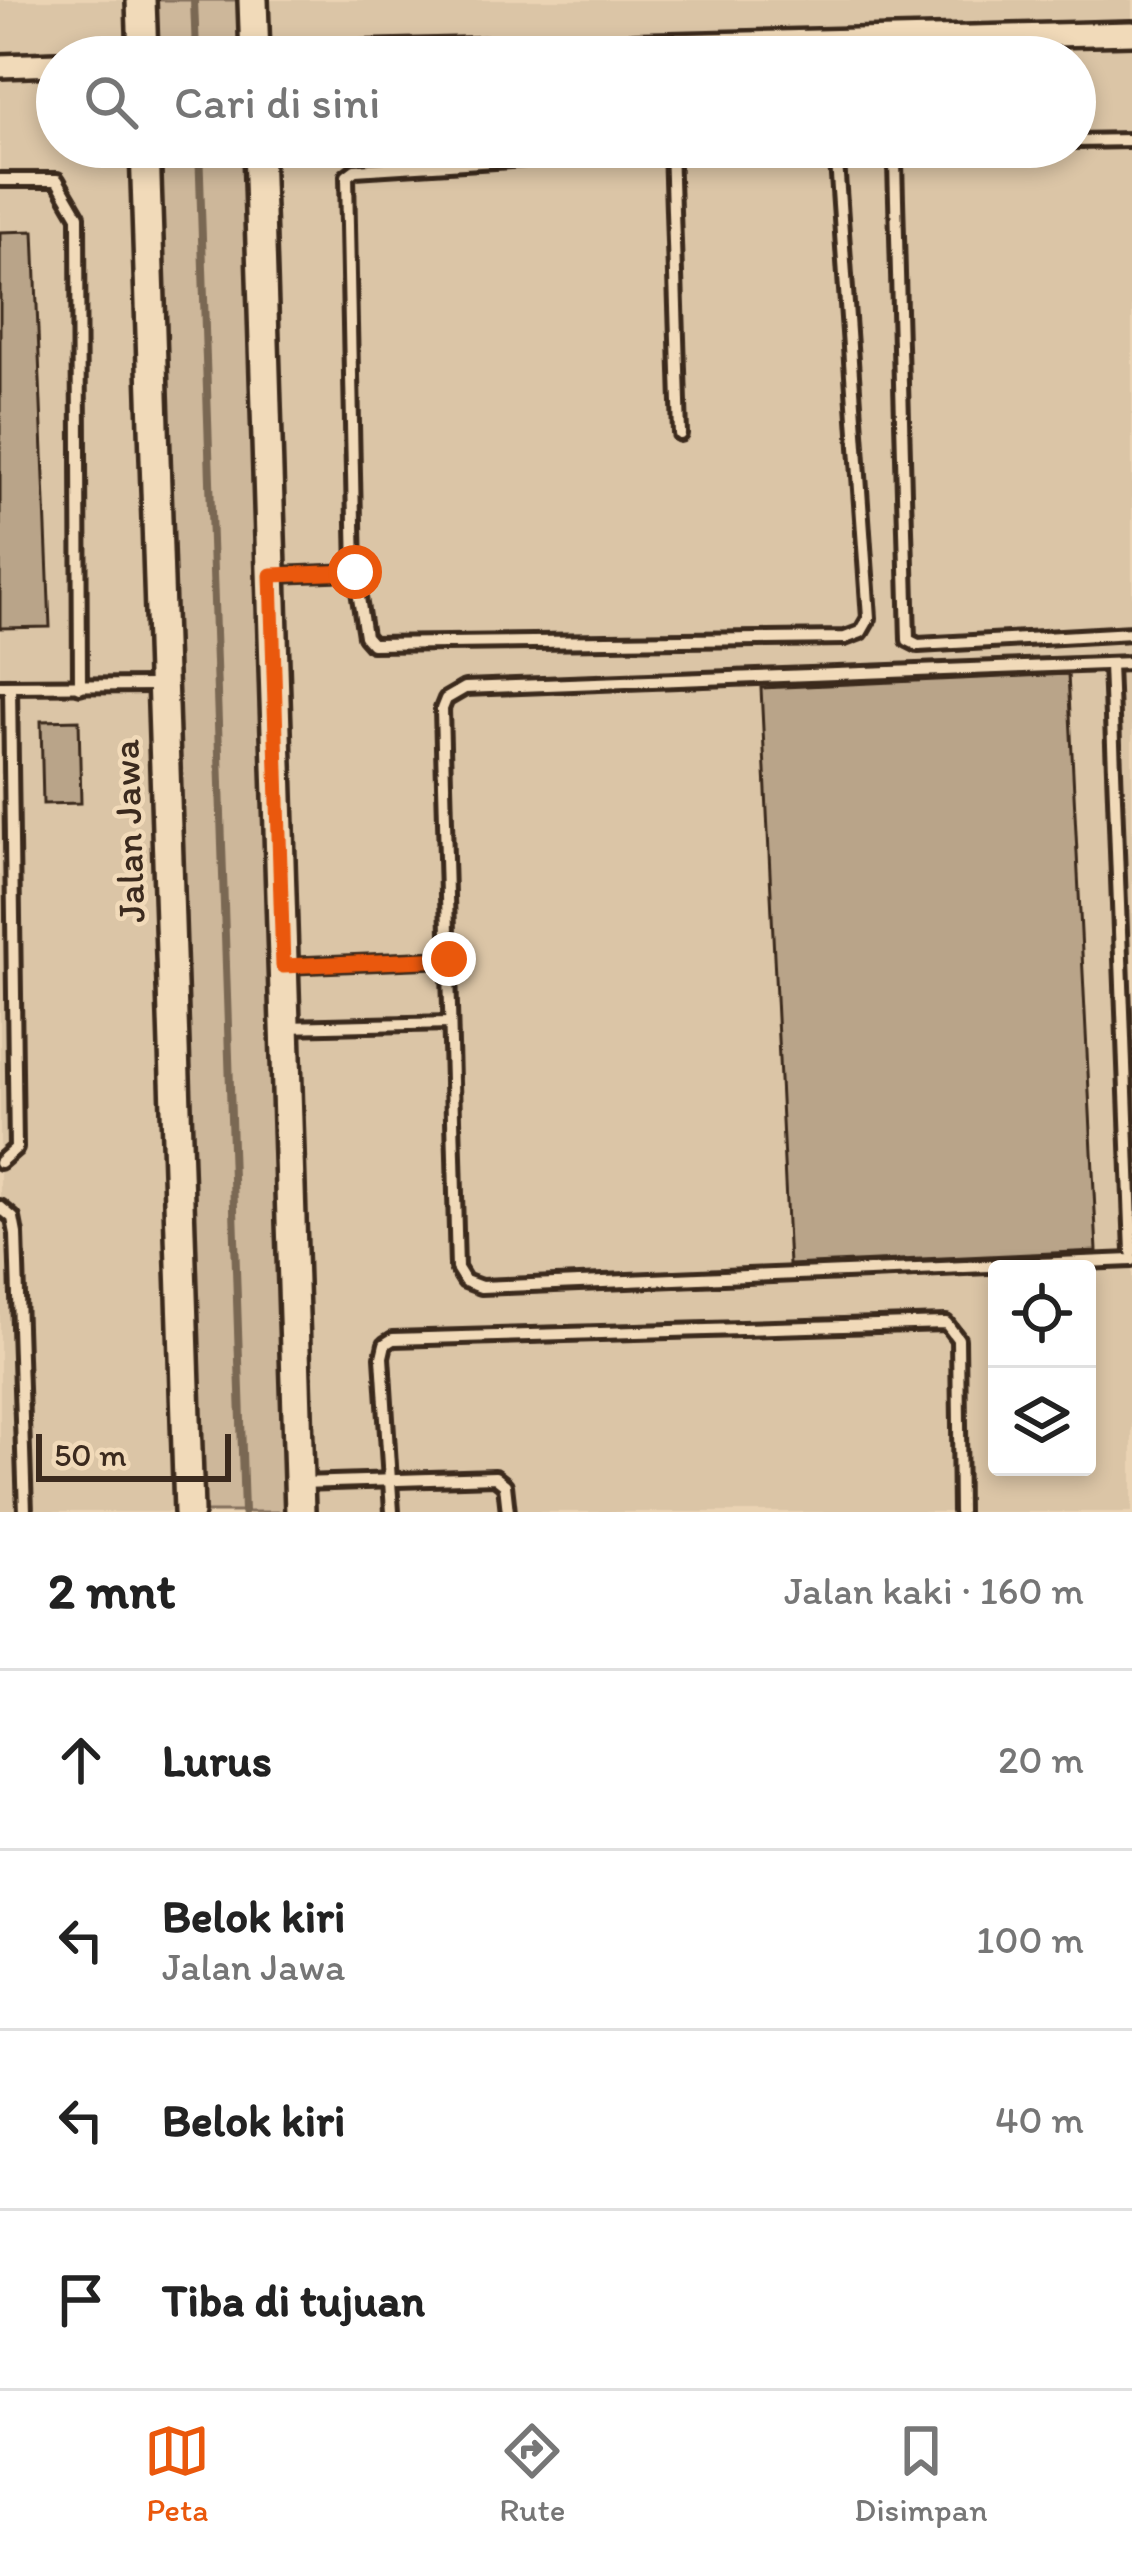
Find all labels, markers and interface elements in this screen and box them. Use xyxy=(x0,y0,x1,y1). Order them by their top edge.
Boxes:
search box xyxy=(36,36,1096,168)
icon: search xyxy=(78,69,144,135)
text: Cari di sini xyxy=(174,75,380,129)
route start xyxy=(328,545,382,599)
street label: Jalan Jawa xyxy=(101,739,155,923)
route end xyxy=(422,932,476,986)
map controls xyxy=(988,1260,1096,1476)
button: locate xyxy=(988,1260,1096,1368)
button: layers xyxy=(988,1368,1096,1476)
scale bar xyxy=(36,1428,231,1481)
text: 50 m xyxy=(54,1435,127,1474)
text: 2 mnt xyxy=(48,1560,176,1621)
text: Jalan kaki · 160 m xyxy=(784,1567,1084,1614)
icon: ahead xyxy=(48,1727,114,1793)
text: Lurus xyxy=(162,1733,272,1787)
text: 20 m xyxy=(998,1736,1084,1783)
text: Belok kiri xyxy=(162,1889,345,1943)
icon: left xyxy=(48,1907,114,1973)
text: 100 m xyxy=(976,1916,1084,1963)
text: Jalan Jawa xyxy=(162,1943,345,1990)
icon: left xyxy=(48,2087,114,2153)
text: Belok kiri xyxy=(162,2093,345,2147)
text: 40 m xyxy=(995,2096,1084,2143)
icon: arrive xyxy=(48,2267,114,2333)
text: Tiba di tujuan xyxy=(162,2273,425,2327)
tab: Peta xyxy=(144,2418,210,2529)
tab: Rute xyxy=(499,2418,566,2529)
tab: Disimpan xyxy=(854,2418,988,2529)

